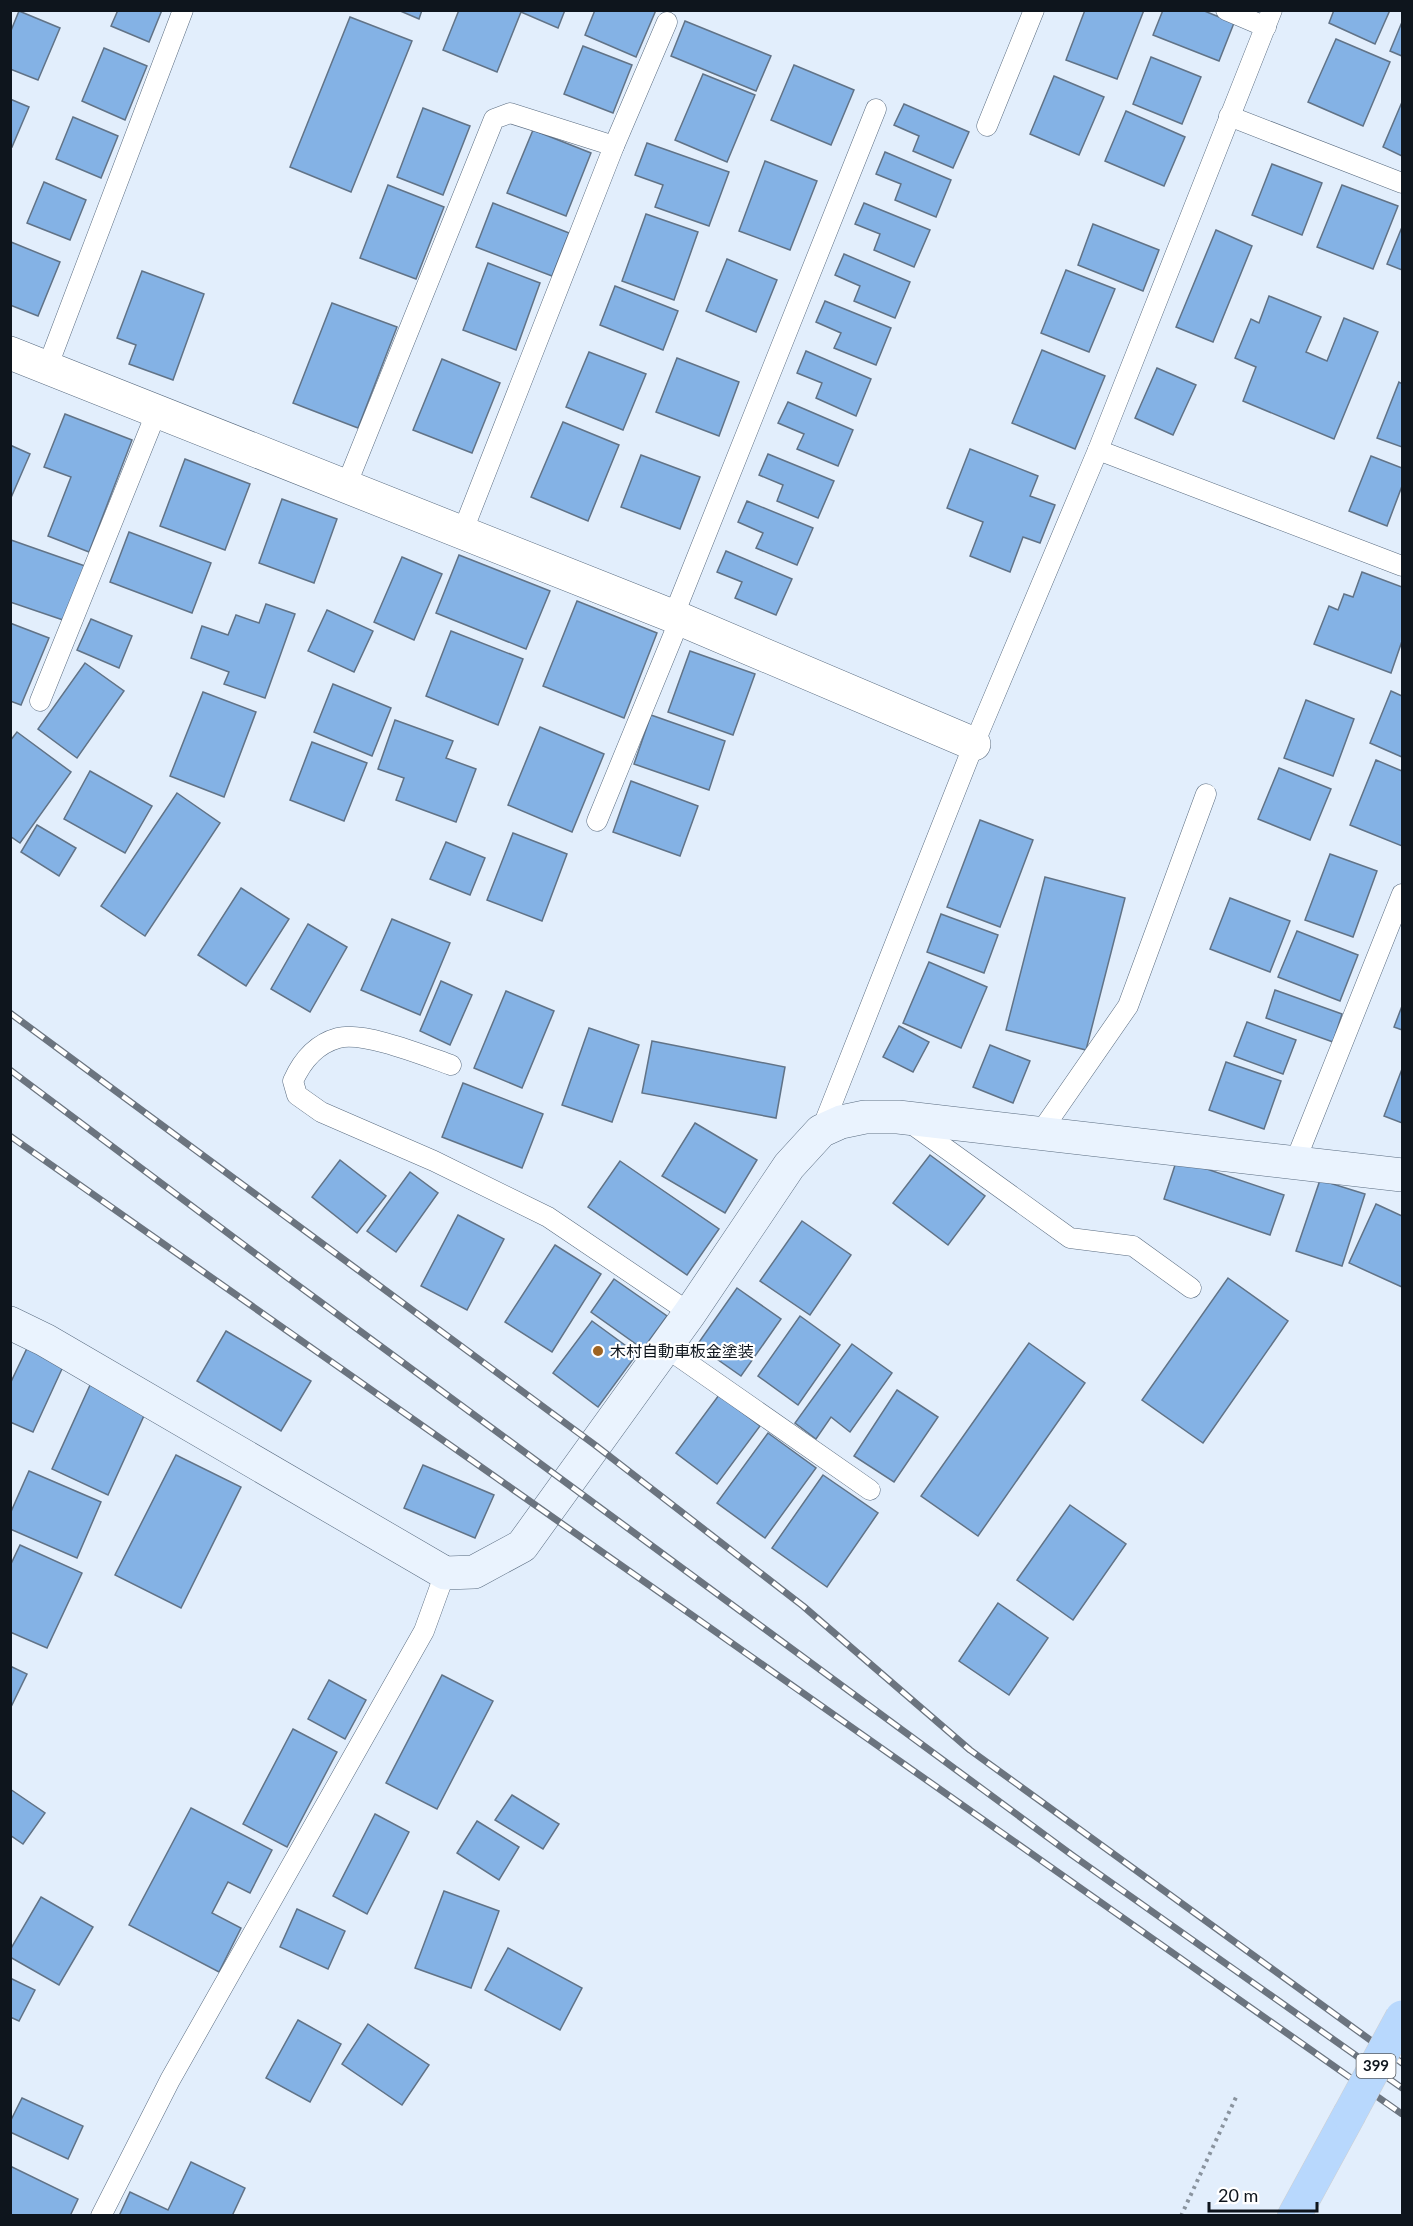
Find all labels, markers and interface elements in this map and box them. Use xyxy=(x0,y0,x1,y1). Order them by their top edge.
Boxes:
place label: 木村自動車板金塗装 xyxy=(610,1341,754,1360)
marker: 木村自動車板金塗装 xyxy=(591,1344,605,1358)
road number: 399 xyxy=(1356,2054,1396,2078)
scale bar xyxy=(1209,2175,1317,2213)
text: 20 m xyxy=(1218,2184,1258,2206)

